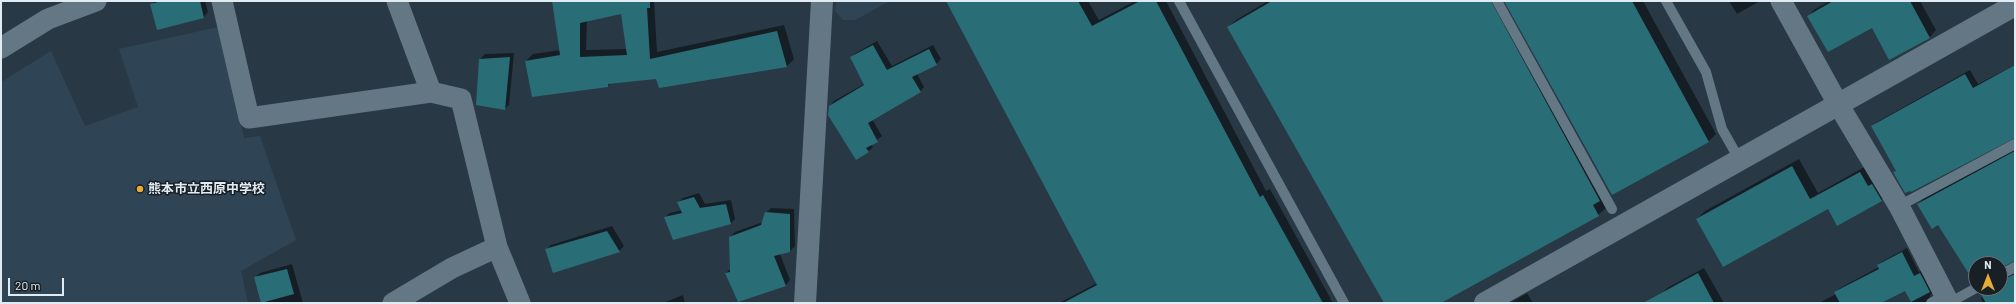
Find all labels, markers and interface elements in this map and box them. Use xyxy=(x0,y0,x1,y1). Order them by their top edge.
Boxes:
place label: 熊本市立西原中学校 xyxy=(148,181,265,197)
marker: 熊本市立西原中学校 xyxy=(135,184,145,194)
north arrow xyxy=(1968,256,2008,296)
text: N xyxy=(1984,258,1992,271)
scale bar xyxy=(10,270,66,296)
text: 20 m xyxy=(15,278,41,292)

